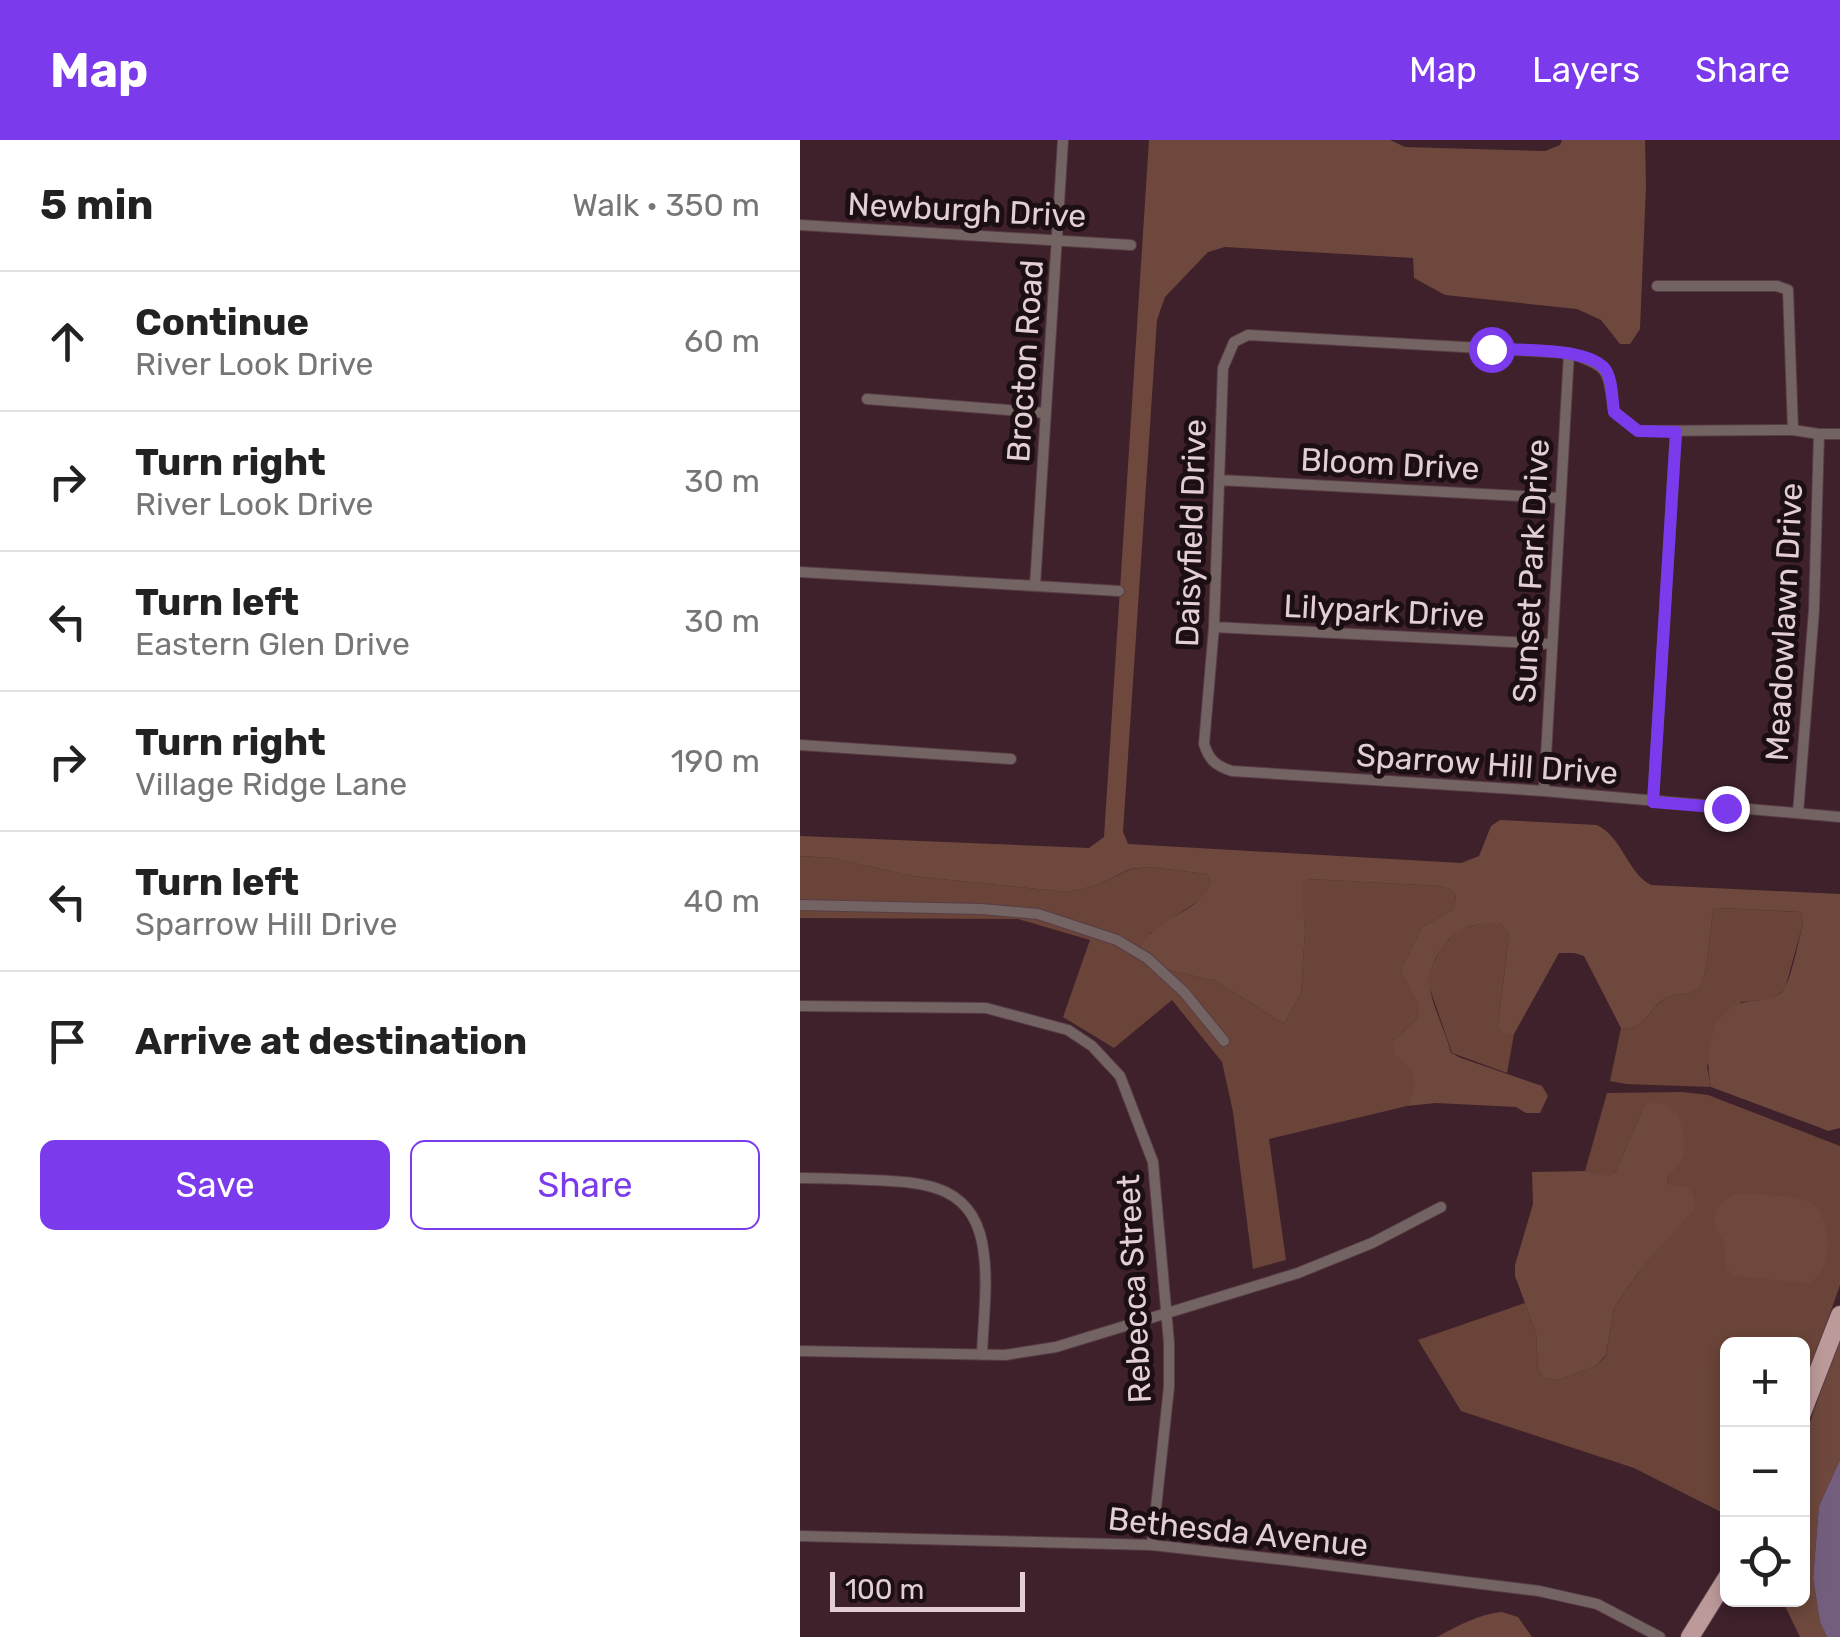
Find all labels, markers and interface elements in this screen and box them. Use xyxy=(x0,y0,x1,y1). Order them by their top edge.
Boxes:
text: Map xyxy=(50,42,148,99)
text: Map xyxy=(1409,49,1477,91)
text: Layers xyxy=(1532,49,1640,91)
text: Share xyxy=(1695,49,1790,91)
text: 5 min xyxy=(40,180,154,230)
street label: Newburgh Drive xyxy=(847,185,1087,235)
text: Walk · 350 m xyxy=(572,186,760,224)
street label: Brocton Road xyxy=(999,258,1051,464)
text: Continue xyxy=(135,299,309,345)
icon: ahead xyxy=(40,314,95,369)
text: 60 m xyxy=(684,322,760,360)
route start xyxy=(1469,327,1515,373)
text: River Look Drive xyxy=(135,345,374,383)
street label: Daisyfield Drive xyxy=(1168,418,1214,648)
street label: Sunset Park Drive xyxy=(1505,438,1557,704)
text: Turn right xyxy=(135,439,326,485)
street label: Bloom Drive xyxy=(1300,440,1480,488)
icon: right xyxy=(40,454,95,509)
text: 30 m xyxy=(684,462,760,500)
street label: Meadowlawn Drive xyxy=(1758,482,1810,762)
text: River Look Drive xyxy=(135,485,374,523)
text: Turn left xyxy=(135,579,299,625)
street label: Lilypark Drive xyxy=(1283,587,1485,635)
icon: left xyxy=(40,594,95,649)
text: 30 m xyxy=(684,602,760,640)
text: Eastern Glen Drive xyxy=(135,625,410,663)
text: Turn right xyxy=(135,719,326,765)
icon: right xyxy=(40,734,95,789)
street label: Sparrow Hill Drive xyxy=(1355,736,1619,792)
text: 190 m xyxy=(671,742,760,780)
text: Village Ridge Lane xyxy=(135,765,407,803)
route end xyxy=(1704,786,1750,832)
text: Turn left xyxy=(135,859,299,905)
icon: left xyxy=(40,874,95,929)
text: 40 m xyxy=(684,882,760,920)
text: Sparrow Hill Drive xyxy=(135,905,397,943)
icon: arrive xyxy=(40,1014,95,1069)
text: Arrive at destination xyxy=(135,1018,527,1064)
button: Save xyxy=(40,1140,390,1230)
button: Share xyxy=(410,1140,760,1230)
street label: Rebecca Street xyxy=(1109,1174,1159,1404)
map controls xyxy=(1720,1337,1810,1607)
button: + xyxy=(1720,1337,1810,1427)
button: − xyxy=(1720,1427,1810,1517)
street label: Bethesda Avenue xyxy=(1106,1499,1370,1565)
button: locate xyxy=(1720,1517,1810,1607)
scale bar xyxy=(830,1567,1025,1612)
text: 100 m xyxy=(845,1573,924,1606)

